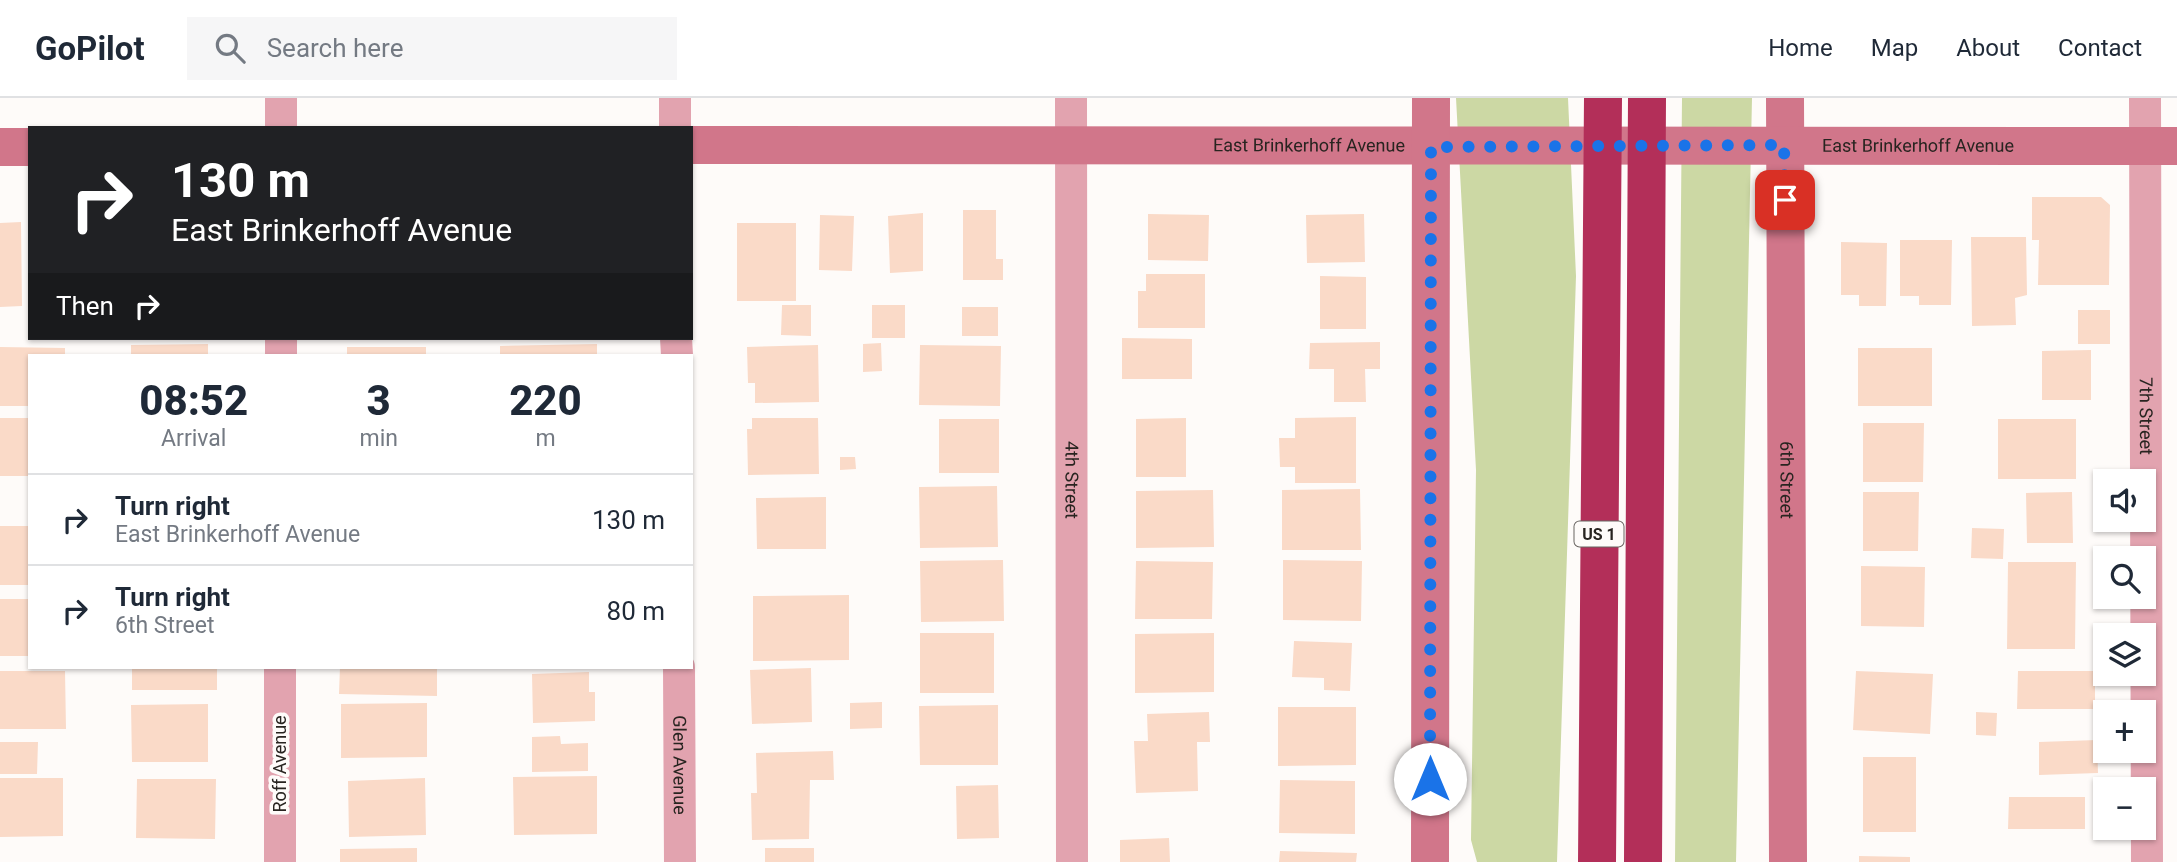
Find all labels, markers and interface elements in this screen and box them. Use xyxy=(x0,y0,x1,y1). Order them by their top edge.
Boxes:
search box xyxy=(187,17,677,80)
text: GoPilot xyxy=(35,29,145,68)
icon: search xyxy=(211,29,249,67)
text: Search here xyxy=(267,33,403,63)
text: Home xyxy=(1768,34,1833,62)
text: Map xyxy=(1871,34,1918,62)
text: About xyxy=(1956,34,2020,62)
text: Contact xyxy=(2058,34,2142,62)
street label: East Brinkerhoff Avenue xyxy=(1213,134,1405,155)
street label: East Brinkerhoff Avenue xyxy=(1822,135,2014,156)
text: 130 m xyxy=(171,152,310,209)
icon: right xyxy=(56,154,147,245)
pin xyxy=(1755,170,1815,230)
icon: arrive xyxy=(1766,181,1804,219)
text: East Brinkerhoff Avenue xyxy=(171,211,512,249)
icon: right xyxy=(128,287,166,325)
text: Then xyxy=(56,291,114,321)
text: 08:52 xyxy=(139,376,248,425)
text: 3 xyxy=(367,376,391,425)
text: 220 xyxy=(509,376,582,425)
street label: 7th Street xyxy=(2136,377,2157,455)
text: Arrival xyxy=(161,425,226,452)
text: min xyxy=(359,425,398,452)
text: m xyxy=(535,425,556,452)
street label: 4th Street xyxy=(1061,441,1083,519)
street label: 6th Street xyxy=(1776,441,1798,519)
map controls xyxy=(2093,469,2156,840)
button: sound xyxy=(2093,469,2156,532)
text: Turn right xyxy=(115,491,230,521)
icon: right xyxy=(56,501,94,539)
text: 130 m xyxy=(592,505,665,535)
text: East Brinkerhoff Avenue xyxy=(115,521,360,548)
road number: US 1 xyxy=(1574,522,1624,546)
button: search xyxy=(2093,546,2156,609)
text: Turn right xyxy=(115,582,230,612)
icon: right xyxy=(56,592,94,630)
text: 80 m xyxy=(607,596,665,626)
text: 6th Street xyxy=(115,612,215,639)
button: layers xyxy=(2093,623,2156,686)
button: + xyxy=(2093,700,2156,763)
street label: Roff Avenue xyxy=(269,715,290,813)
street label: Glen Avenue xyxy=(669,715,691,815)
position arrow xyxy=(1393,742,1467,816)
button: − xyxy=(2093,777,2156,840)

